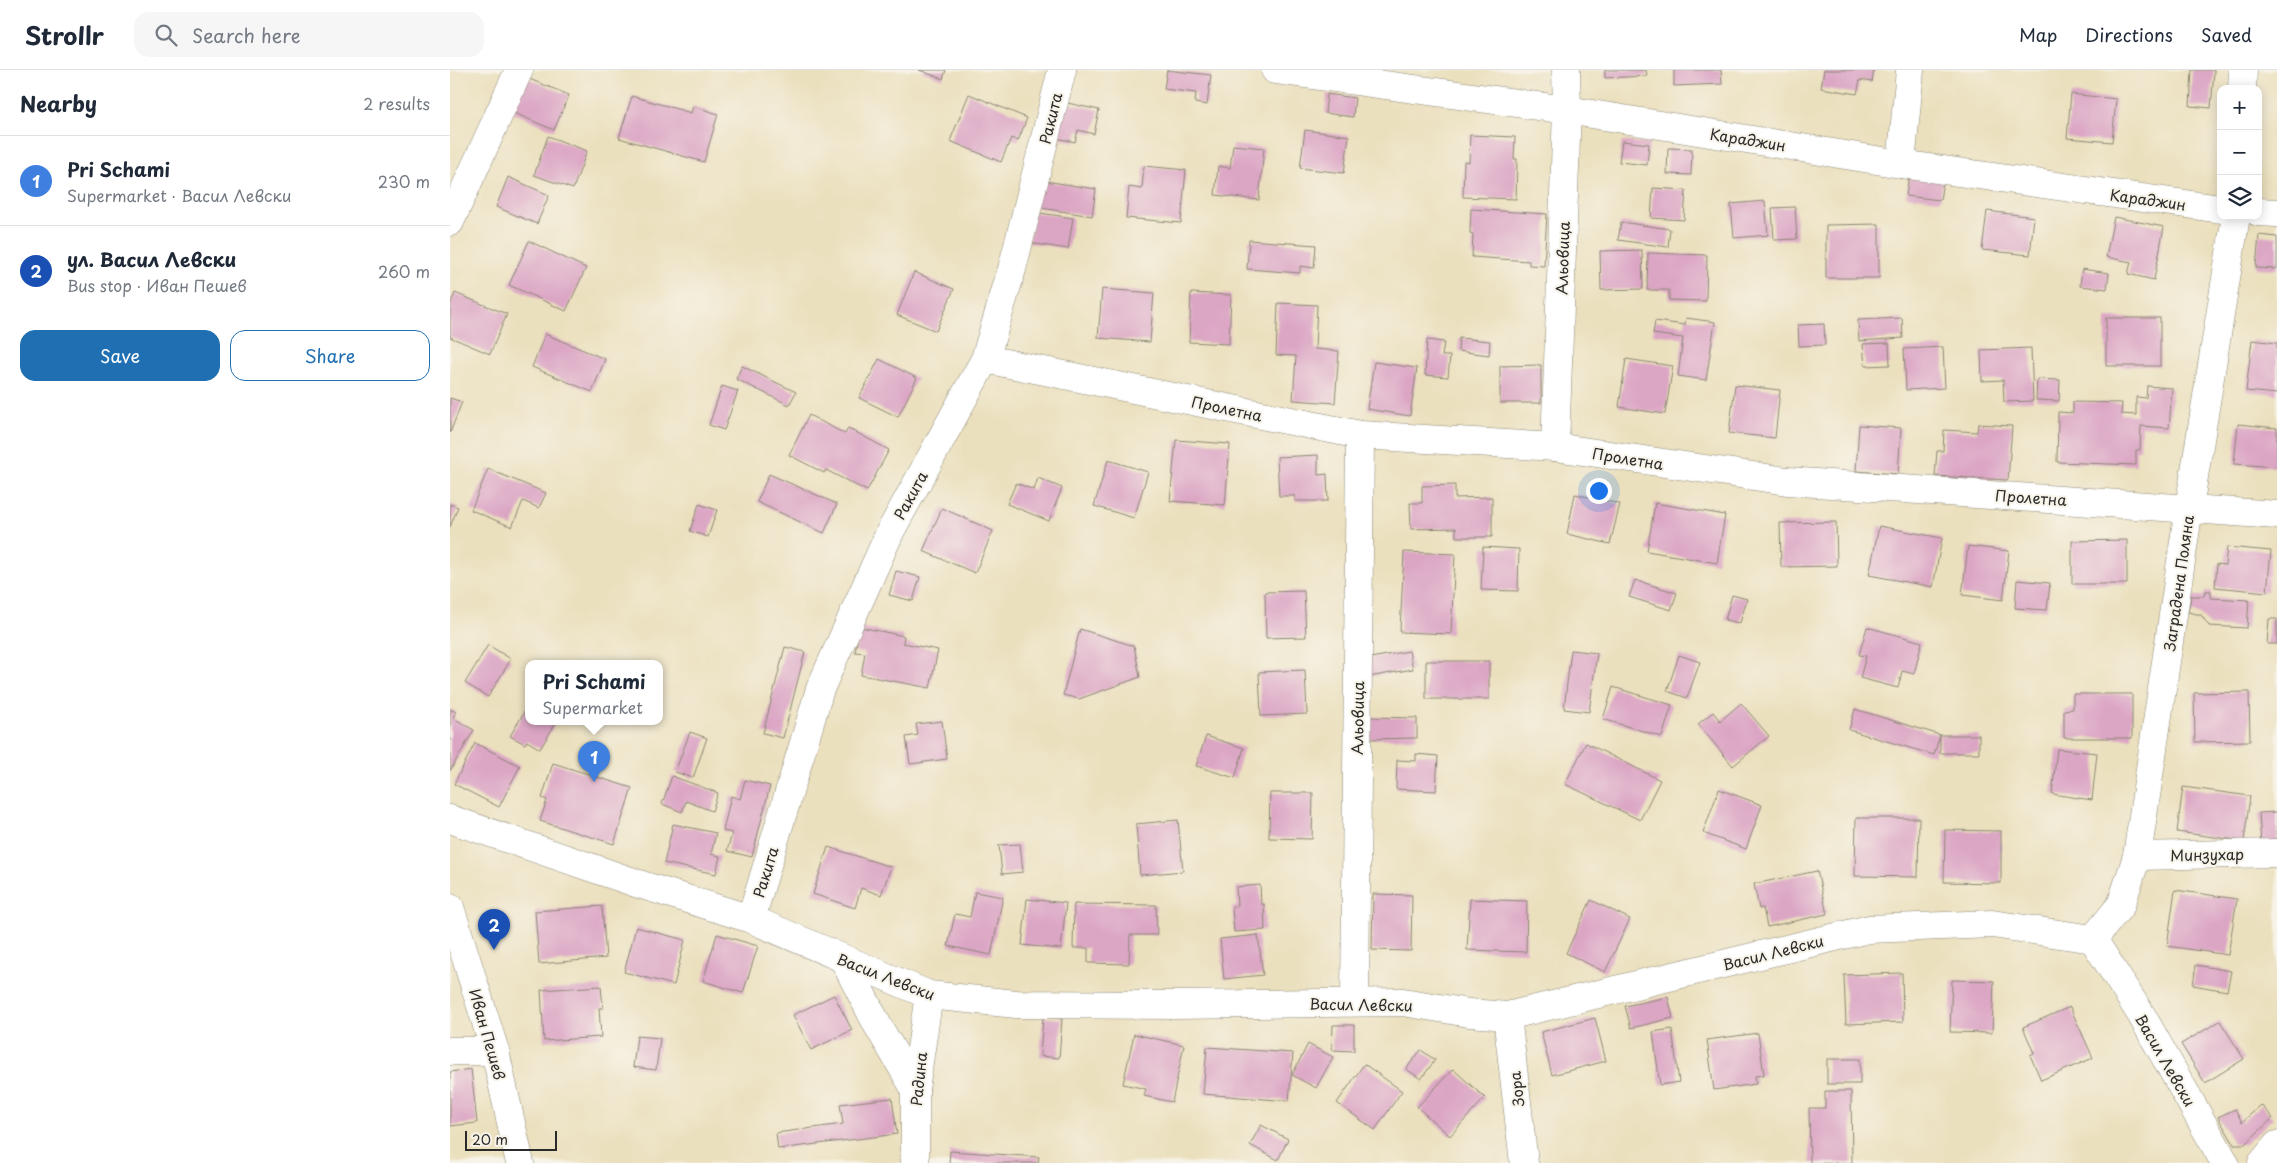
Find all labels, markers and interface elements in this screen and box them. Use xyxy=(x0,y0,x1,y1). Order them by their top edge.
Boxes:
search box xyxy=(134,12,484,57)
text: Strollr xyxy=(25,17,104,53)
icon: search xyxy=(152,21,180,49)
text: Search here xyxy=(192,21,301,49)
text: Map xyxy=(2019,21,2057,48)
text: Directions xyxy=(2085,21,2173,48)
text: Saved xyxy=(2201,21,2252,48)
map controls xyxy=(2217,85,2262,220)
button: + xyxy=(2217,85,2262,130)
text: Nearby xyxy=(20,87,97,119)
street label: Ракита xyxy=(1033,89,1068,146)
text: 2 results xyxy=(363,91,430,115)
street label: Караджин xyxy=(1709,122,1787,156)
button: − xyxy=(2217,130,2262,175)
text: Pri Schami xyxy=(67,155,170,183)
text: 1 xyxy=(32,169,40,193)
text: 230 m xyxy=(378,169,430,193)
button: layers xyxy=(2217,175,2262,220)
street label: Караджин xyxy=(2109,182,2187,216)
text: Supermarket · Васил Левски xyxy=(67,183,291,207)
street label: Альовица xyxy=(1549,220,1575,295)
text: ул. Васил Левски xyxy=(67,245,237,273)
text: 2 xyxy=(30,259,42,283)
text: 260 m xyxy=(378,259,430,283)
text: Bus stop · Иван Пешев xyxy=(67,273,247,297)
button: Save xyxy=(20,330,220,381)
button: Share xyxy=(230,330,430,381)
street label: Пролетна xyxy=(1190,389,1265,427)
street label: Пролетна xyxy=(1591,441,1666,475)
street label: Ракита xyxy=(887,466,933,523)
your location xyxy=(1586,478,1612,504)
street label: Пролетна xyxy=(1994,483,2068,511)
street label: Заградена Поляна xyxy=(2157,513,2199,652)
popup xyxy=(525,660,663,725)
text: Pri Schami xyxy=(542,667,646,695)
street label: Альовица xyxy=(1345,680,1369,755)
text: Supermarket xyxy=(542,695,643,719)
pin: 1 xyxy=(578,741,610,782)
street label: Минзухар xyxy=(2170,842,2244,866)
street label: Ракита xyxy=(746,843,784,900)
pin: 2 xyxy=(478,909,510,950)
street label: Васил Левски xyxy=(1720,928,1826,976)
street label: Васил Левски xyxy=(834,947,938,1005)
street label: Иван Пешев xyxy=(464,986,512,1083)
street label: Васил Левски xyxy=(1309,992,1413,1016)
street label: Васил Левски xyxy=(2130,1010,2202,1110)
street label: Радина xyxy=(904,1050,932,1107)
street label: Зора xyxy=(1502,1069,1530,1109)
scale bar xyxy=(465,1128,558,1151)
text: 20 m xyxy=(472,1129,508,1150)

